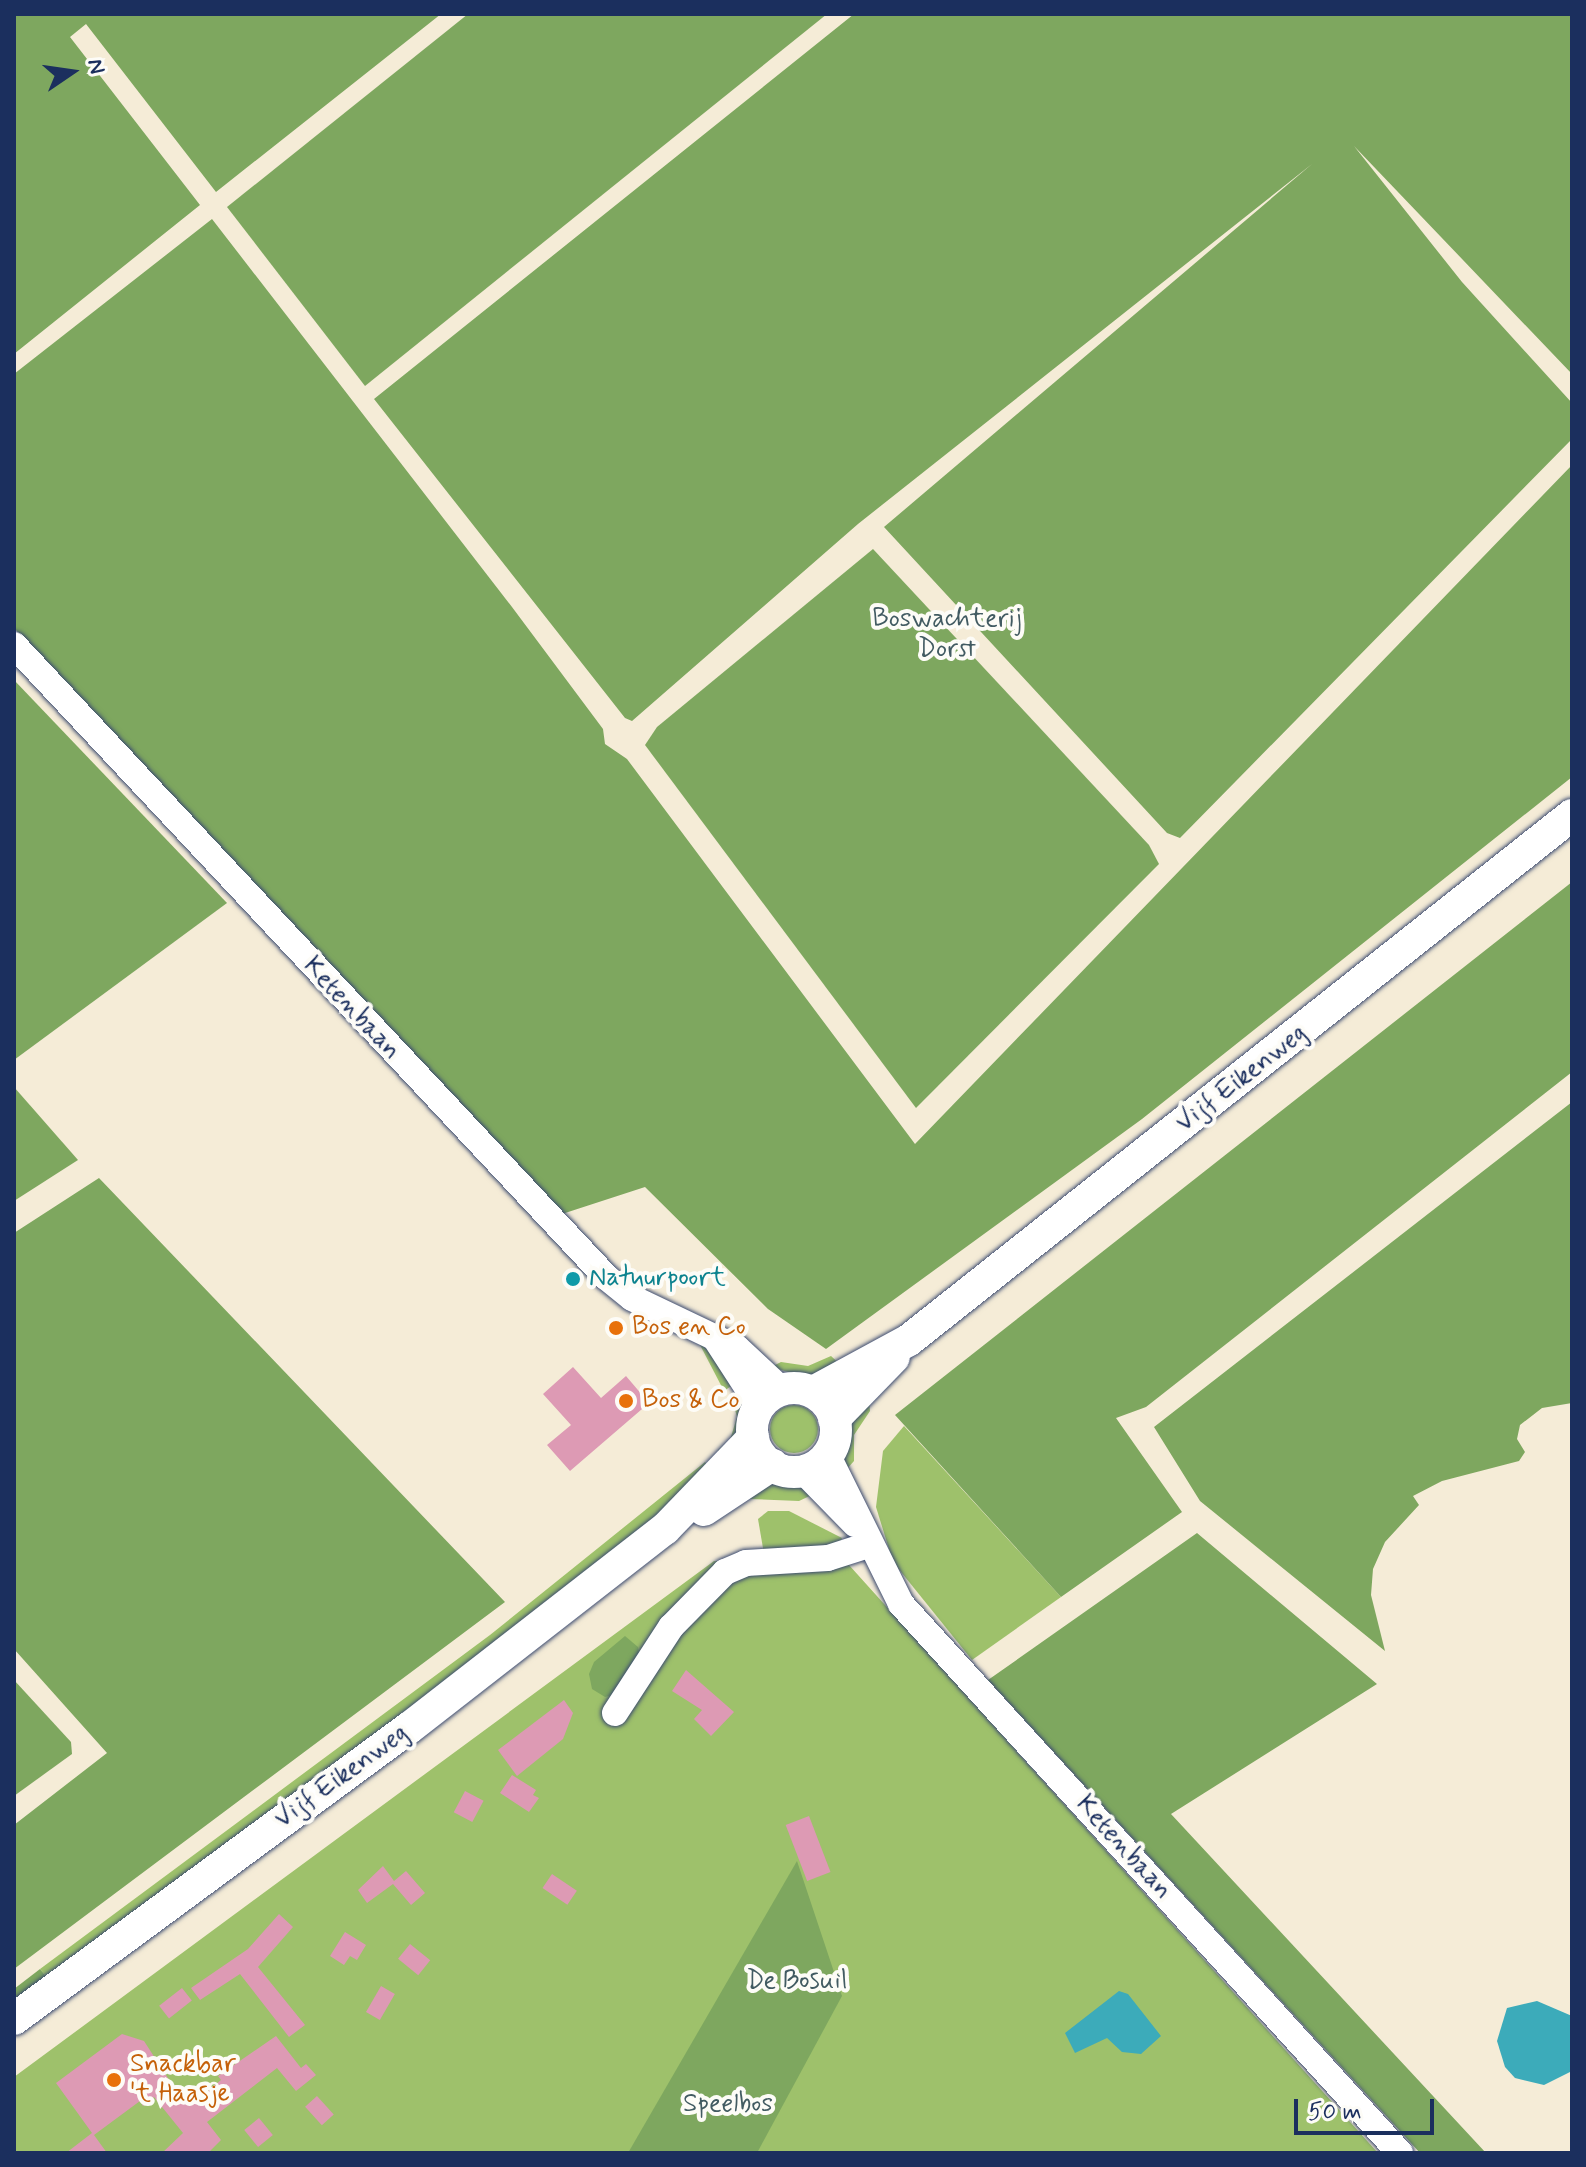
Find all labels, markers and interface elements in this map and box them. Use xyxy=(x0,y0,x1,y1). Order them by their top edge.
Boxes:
north arrow xyxy=(32,32,112,112)
text: N xyxy=(80,56,111,77)
park label: Boswachterij Dorst xyxy=(872,604,1022,666)
street label: Ketenbaan xyxy=(296,951,406,1067)
street label: Vijf Eikenweg xyxy=(1171,1019,1313,1139)
place label: Natuurpoort xyxy=(589,1263,726,1295)
marker: Natuurpoort xyxy=(564,1270,582,1288)
place label: Bos en Co xyxy=(632,1312,741,1344)
marker: Bos en Co xyxy=(607,1319,625,1337)
place label: Bos & Co xyxy=(642,1385,740,1417)
marker: Bos & Co xyxy=(617,1392,635,1410)
street label: Vijf Eikenweg xyxy=(270,1719,414,1835)
street label: Ketenbaan xyxy=(1068,1790,1178,1906)
park label: De Bosuil xyxy=(749,1966,845,1998)
place label: Snackbar 't Haasje xyxy=(130,2049,236,2110)
marker: Snackbar 't Haasje xyxy=(105,2071,123,2089)
scale bar xyxy=(1298,2083,1438,2133)
park label: Speelbos xyxy=(683,2089,773,2121)
text: 50 m xyxy=(1308,2097,1362,2128)

